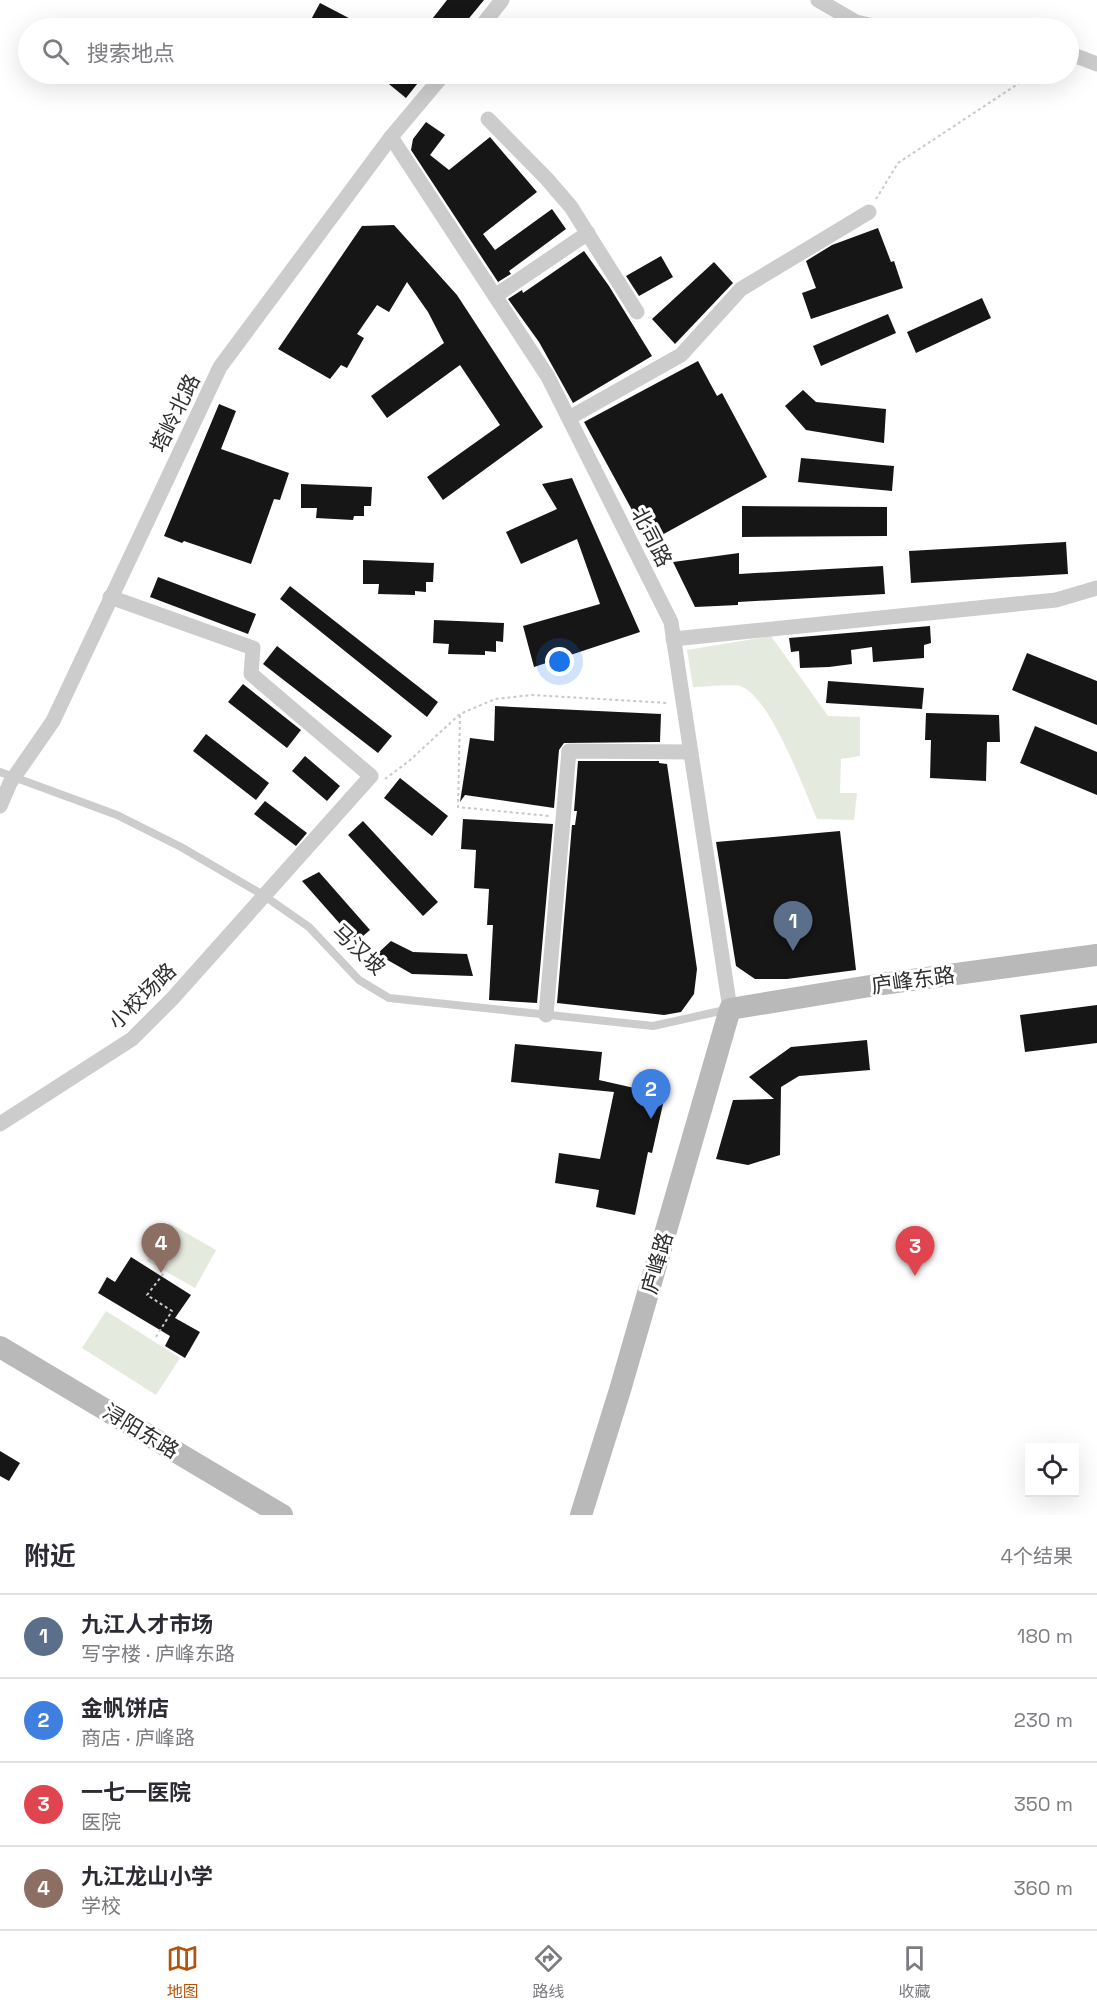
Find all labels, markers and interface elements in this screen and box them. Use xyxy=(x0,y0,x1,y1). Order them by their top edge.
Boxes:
search box xyxy=(18,18,1079,84)
icon: search xyxy=(39,35,72,68)
text: 搜索地点 xyxy=(87,39,175,67)
street label: 塔岭北路 xyxy=(144,369,206,457)
street label: 北司路 xyxy=(626,503,678,571)
your location xyxy=(545,647,574,676)
pin: 1 xyxy=(774,902,812,951)
street label: 马汉坡 xyxy=(327,918,391,980)
street label: 小校场路 xyxy=(102,957,182,1035)
street label: 庐峰东路 xyxy=(870,961,956,999)
pin: 2 xyxy=(632,1070,670,1119)
pin: 4 xyxy=(142,1224,180,1273)
pin: 3 xyxy=(896,1226,934,1276)
street label: 庐峰路 xyxy=(635,1229,679,1297)
street label: 浔阳东路 xyxy=(98,1398,184,1464)
map controls xyxy=(1025,1443,1079,1497)
button: locate xyxy=(1025,1443,1079,1497)
text: 附近 xyxy=(24,1539,76,1573)
text: 4个结果 xyxy=(1001,1543,1073,1569)
text: 九江人才市场 xyxy=(81,1610,213,1638)
text: 1 xyxy=(39,1623,48,1649)
text: 180 m xyxy=(1017,1623,1073,1649)
text: 写字楼 · 庐峰东路 xyxy=(81,1641,235,1667)
text: 金帆饼店 xyxy=(81,1694,169,1722)
text: 2 xyxy=(38,1707,49,1733)
text: 230 m xyxy=(1014,1707,1073,1733)
text: 商店 · 庐峰路 xyxy=(81,1725,195,1751)
text: 一七一医院 xyxy=(81,1778,191,1806)
text: 3 xyxy=(37,1791,50,1817)
text: 350 m xyxy=(1014,1791,1073,1817)
text: 医院 xyxy=(81,1809,121,1835)
text: 九江龙山小学 xyxy=(81,1862,213,1890)
text: 4 xyxy=(37,1875,50,1901)
text: 360 m xyxy=(1014,1875,1073,1901)
text: 学校 xyxy=(81,1893,121,1919)
tab: 地图 xyxy=(166,1942,199,2002)
tab: 路线 xyxy=(532,1942,565,2002)
tab: 收藏 xyxy=(898,1942,931,2002)

